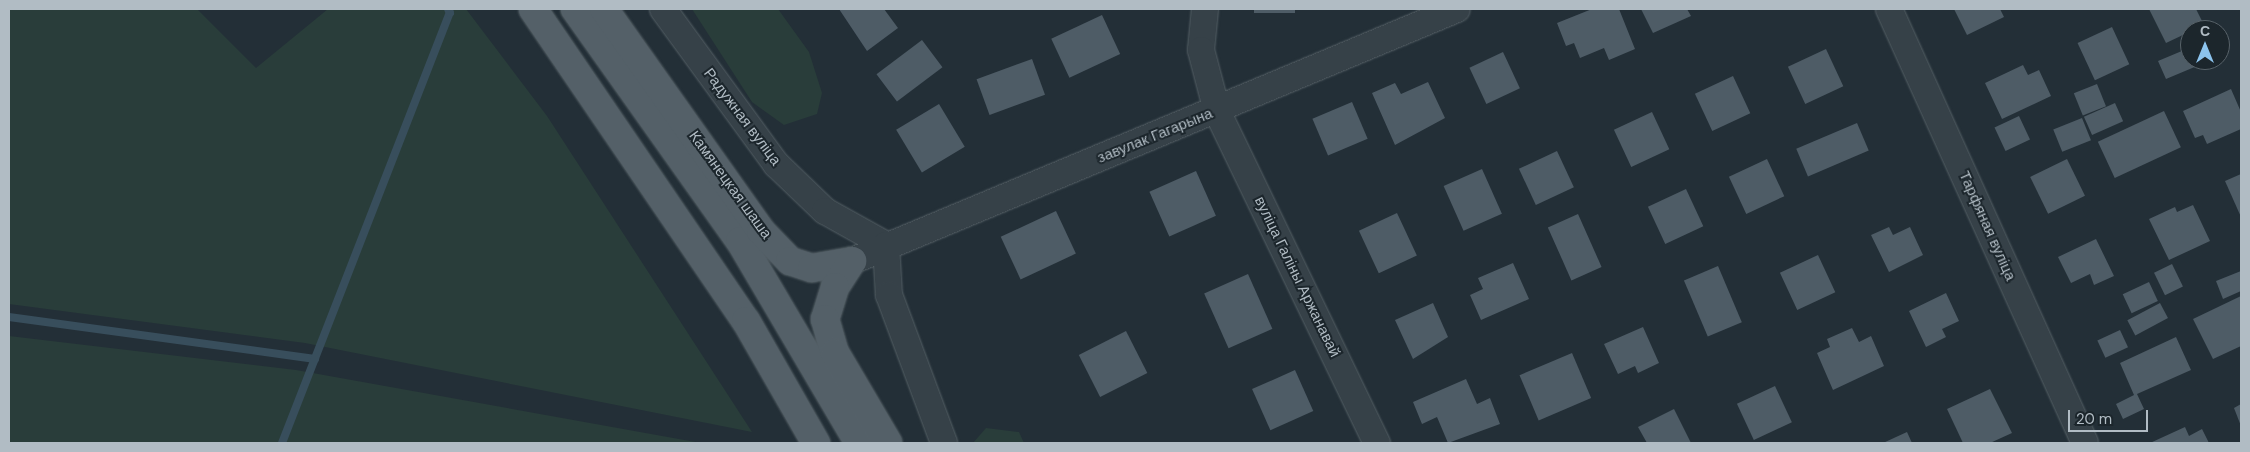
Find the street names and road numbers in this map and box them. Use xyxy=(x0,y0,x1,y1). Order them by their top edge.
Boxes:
street label: Радужная вуліца xyxy=(700,65,784,169)
street label: завулак Гагарына xyxy=(1095,105,1215,167)
street label: Камянецкая шаша xyxy=(685,128,775,242)
street label: Тарфяная вуліца xyxy=(1955,168,2019,284)
street label: вуліца Галіны Аржанавай xyxy=(1250,194,1344,360)

